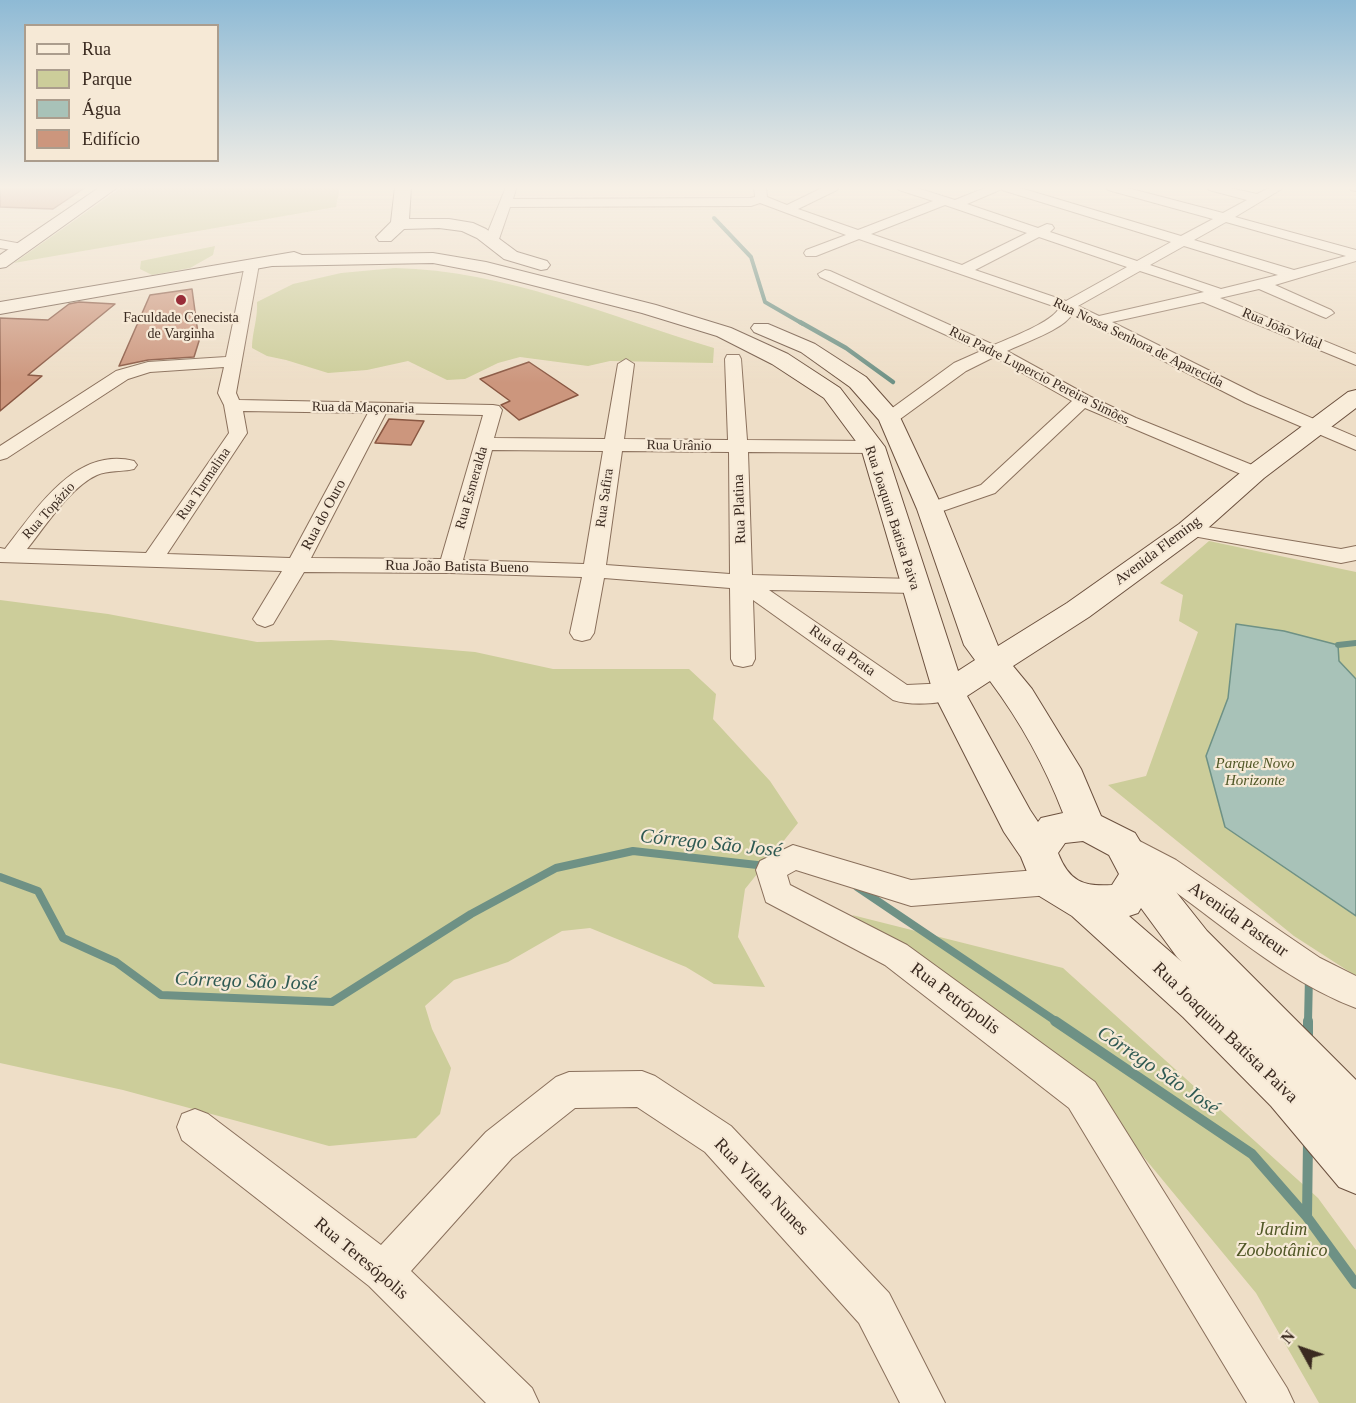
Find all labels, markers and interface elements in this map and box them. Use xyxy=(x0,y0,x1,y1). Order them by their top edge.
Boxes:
legend xyxy=(24,24,219,162)
text: Rua xyxy=(82,39,111,59)
text: Parque xyxy=(82,69,132,89)
text: Água xyxy=(82,99,121,119)
text: Edifício xyxy=(82,129,140,149)
marker: Faculdade Cenecista de Varginha xyxy=(174,293,188,307)
street label: Rua Nossa Senhora de Aparecida xyxy=(1050,294,1226,392)
street label: Rua João Vidal xyxy=(1239,305,1325,353)
place label: Faculdade Cenecista de Varginha xyxy=(123,310,239,342)
street label: Rua Padre Lupercio Pereira Simões xyxy=(946,323,1132,429)
street label: Rua da Maçonaria xyxy=(312,399,414,417)
street label: Rua Urânio xyxy=(646,437,712,455)
street label: Rua Joaquim Batista Paiva xyxy=(861,444,923,592)
street label: Rua Turmalina xyxy=(174,445,234,523)
street label: Rua Esmeralda xyxy=(452,445,492,531)
street label: Rua Safira xyxy=(593,467,617,529)
street label: Rua Platina xyxy=(730,474,750,544)
street label: Rua do Ouro xyxy=(298,477,350,553)
street label: Rua Topázio xyxy=(19,479,79,543)
street label: Avenida Fleming xyxy=(1111,513,1205,589)
street label: Rua João Batista Bueno xyxy=(385,557,529,577)
street label: Rua da Prata xyxy=(805,622,879,680)
park label: Parque Novo Horizonte xyxy=(1215,755,1295,790)
water label: Córrego São José xyxy=(639,825,783,863)
street label: Avenida Pasteur xyxy=(1184,878,1292,962)
street label: Rua Petrópolis xyxy=(906,958,1004,1040)
street label: Rua Joaquim Batista Paiva xyxy=(1148,958,1302,1108)
water label: Córrego São José xyxy=(174,968,318,996)
water label: Córrego São José xyxy=(1092,1021,1224,1121)
street label: Rua Vilela Nunes xyxy=(709,1134,813,1240)
street label: Rua Teresópolis xyxy=(310,1213,412,1305)
park label: Jardim Zoobotânico xyxy=(1236,1219,1328,1262)
north arrow xyxy=(1272,1319,1332,1379)
text: N xyxy=(1278,1327,1298,1347)

